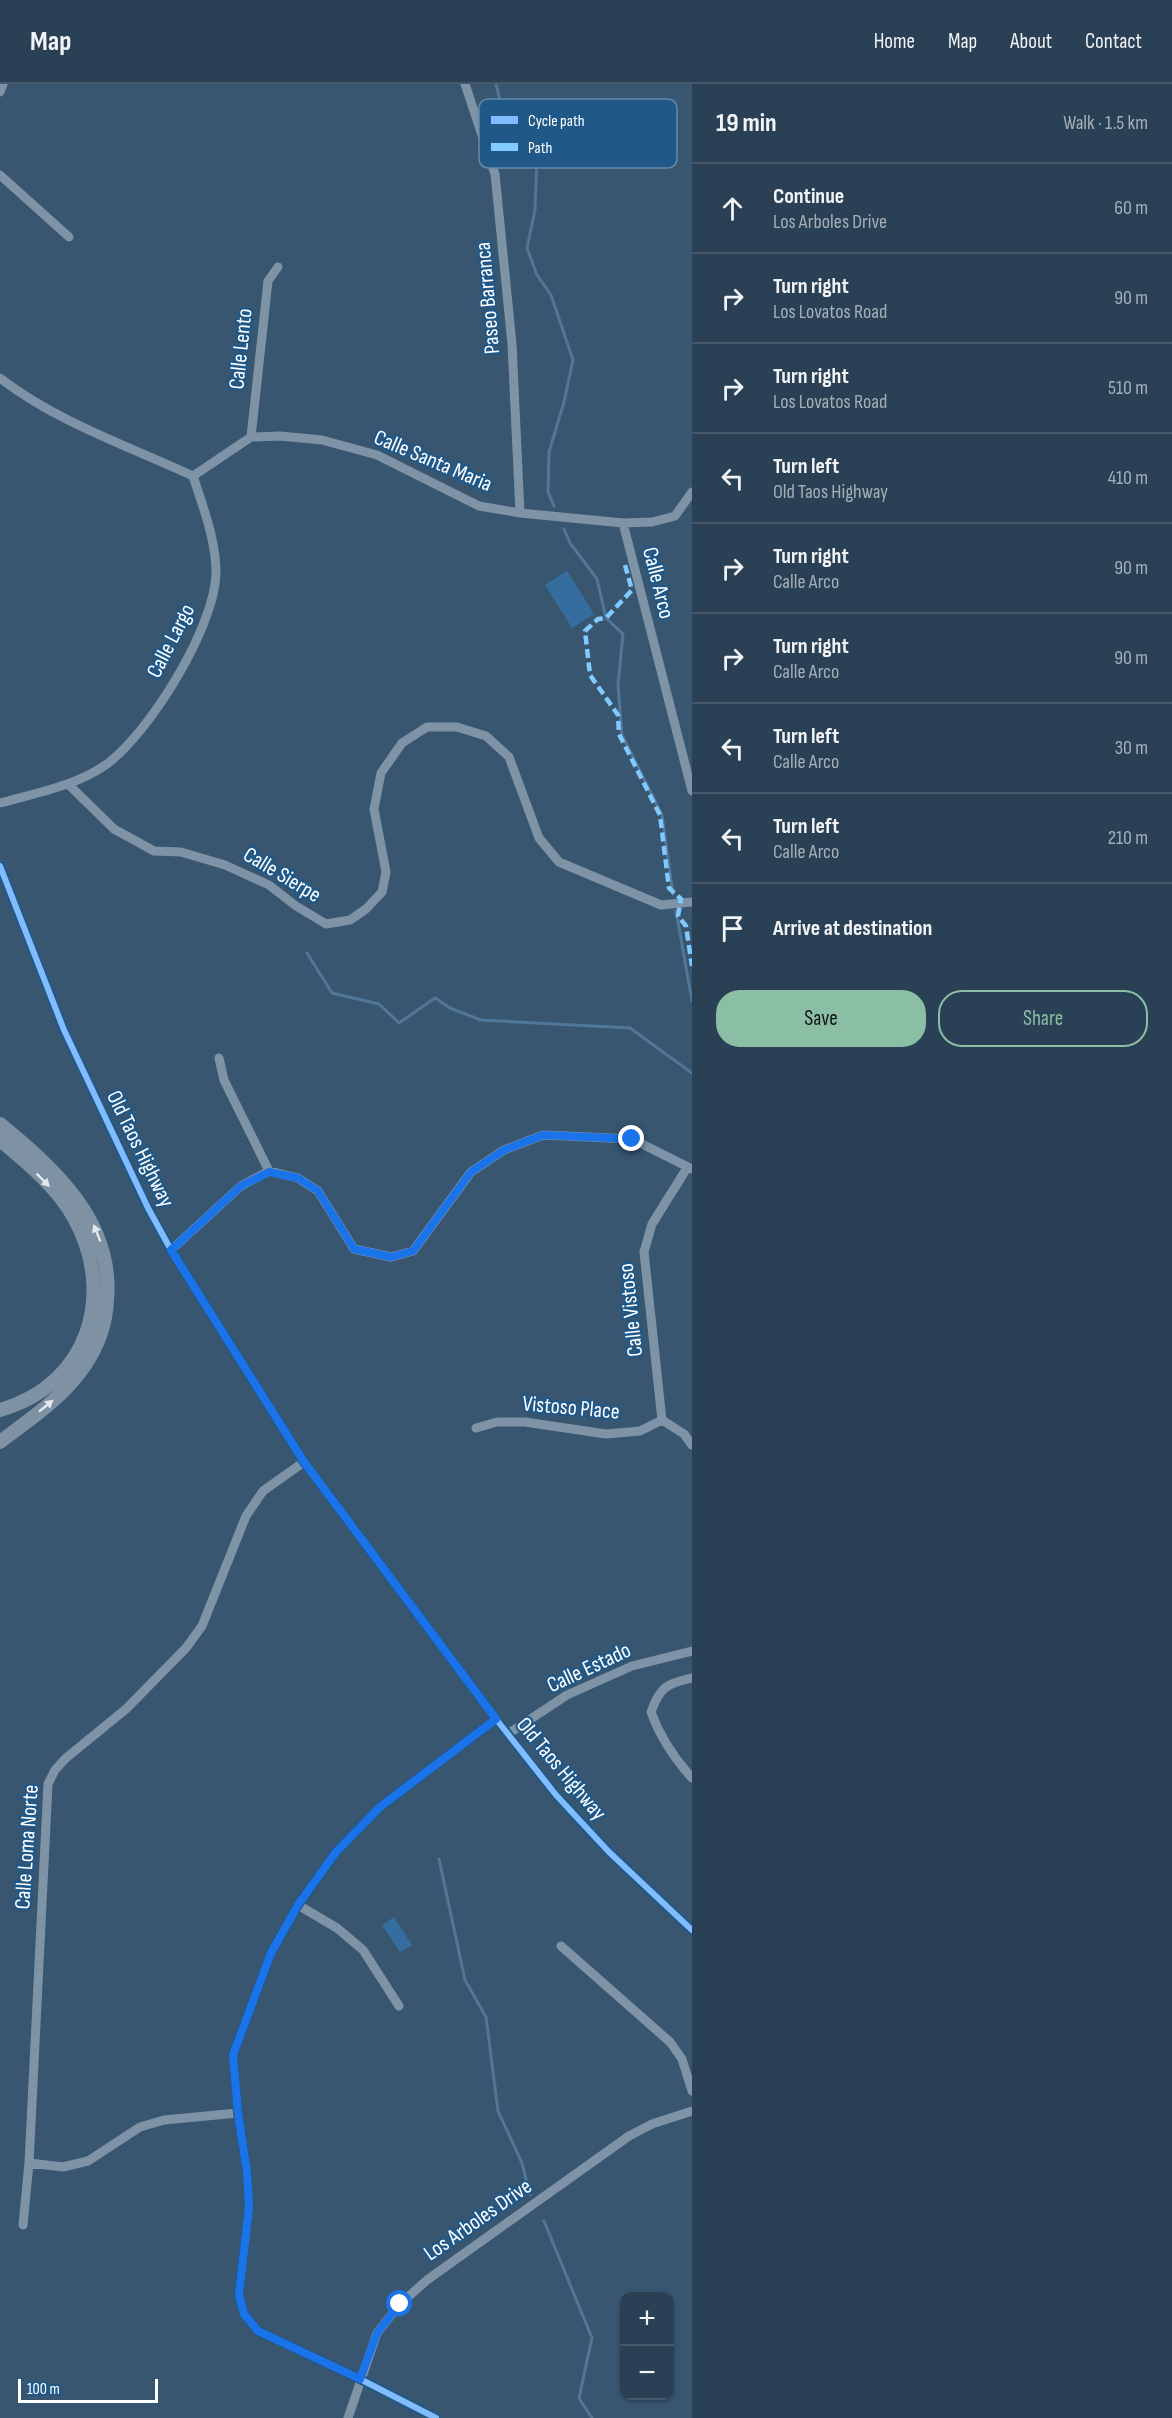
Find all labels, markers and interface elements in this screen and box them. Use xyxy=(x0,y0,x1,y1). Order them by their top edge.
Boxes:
text: Map xyxy=(30,25,71,58)
text: Home xyxy=(874,29,915,54)
text: Map xyxy=(948,29,977,54)
text: About xyxy=(1010,29,1052,54)
text: Contact xyxy=(1085,29,1142,54)
legend xyxy=(479,99,677,168)
text: 19 min xyxy=(716,108,777,139)
text: Walk · 1.5 km xyxy=(1063,111,1148,135)
text: Cycle path xyxy=(528,112,585,131)
text: Path xyxy=(528,139,552,158)
text: Continue xyxy=(773,183,844,210)
icon: ahead xyxy=(716,192,749,225)
text: 60 m xyxy=(1114,196,1148,220)
text: Los Arboles Drive xyxy=(773,210,887,234)
street label: Paseo Barranca xyxy=(470,241,506,355)
text: Turn right xyxy=(773,273,849,300)
icon: right xyxy=(716,282,749,315)
text: 90 m xyxy=(1114,286,1148,310)
text: Los Lovatos Road xyxy=(773,300,887,324)
street label: Calle Lento xyxy=(223,307,259,391)
text: Turn right xyxy=(773,363,849,390)
icon: right xyxy=(716,372,749,405)
text: 510 m xyxy=(1108,376,1148,400)
text: Los Lovatos Road xyxy=(773,390,887,414)
street label: Calle Santa Maria xyxy=(370,424,496,498)
text: Turn left xyxy=(773,453,839,480)
icon: left xyxy=(716,462,749,495)
text: 410 m xyxy=(1108,466,1148,490)
text: Old Taos Highway xyxy=(773,480,888,504)
text: Turn right xyxy=(773,543,849,570)
street label: Calle Arco xyxy=(636,544,680,622)
icon: right xyxy=(716,552,749,585)
text: 90 m xyxy=(1114,556,1148,580)
text: Calle Arco xyxy=(773,570,839,594)
street label: Calle Largo xyxy=(141,599,201,683)
text: Turn right xyxy=(773,633,849,660)
icon: right xyxy=(716,642,749,675)
text: 90 m xyxy=(1114,646,1148,670)
text: Calle Arco xyxy=(773,660,839,684)
text: Turn left xyxy=(773,723,839,750)
icon: left xyxy=(716,732,749,765)
text: 30 m xyxy=(1115,736,1148,760)
text: Calle Arco xyxy=(773,750,839,774)
text: Turn left xyxy=(773,813,839,840)
icon: left xyxy=(716,822,749,855)
text: 210 m xyxy=(1108,826,1148,850)
text: Calle Arco xyxy=(773,840,839,864)
street label: Calle Sierpe xyxy=(238,841,326,909)
icon: arrive xyxy=(716,912,749,945)
text: Arrive at destination xyxy=(773,915,932,942)
button: Save xyxy=(716,990,926,1047)
button: Share xyxy=(938,990,1148,1047)
street label: Old Taos Highway xyxy=(100,1086,180,1212)
route end xyxy=(618,1125,644,1151)
one-way arrow xyxy=(36,1172,50,1187)
one-way arrow xyxy=(92,1223,102,1241)
street label: Calle Vistoso xyxy=(613,1262,649,1358)
street label: Vistoso Place xyxy=(521,1390,621,1426)
one-way arrow xyxy=(38,1400,53,1413)
street label: Calle Estado xyxy=(543,1637,635,1699)
street label: Old Taos Highway xyxy=(510,1712,612,1826)
street label: Calle Loma Norte xyxy=(9,1784,45,1910)
street label: Los Arboles Drive xyxy=(419,2173,537,2267)
route start xyxy=(386,2290,412,2316)
map controls xyxy=(620,2292,674,2400)
button: + xyxy=(620,2292,674,2346)
button: − xyxy=(620,2346,674,2400)
scale bar xyxy=(18,2376,158,2404)
text: 100 m xyxy=(27,2380,60,2399)

